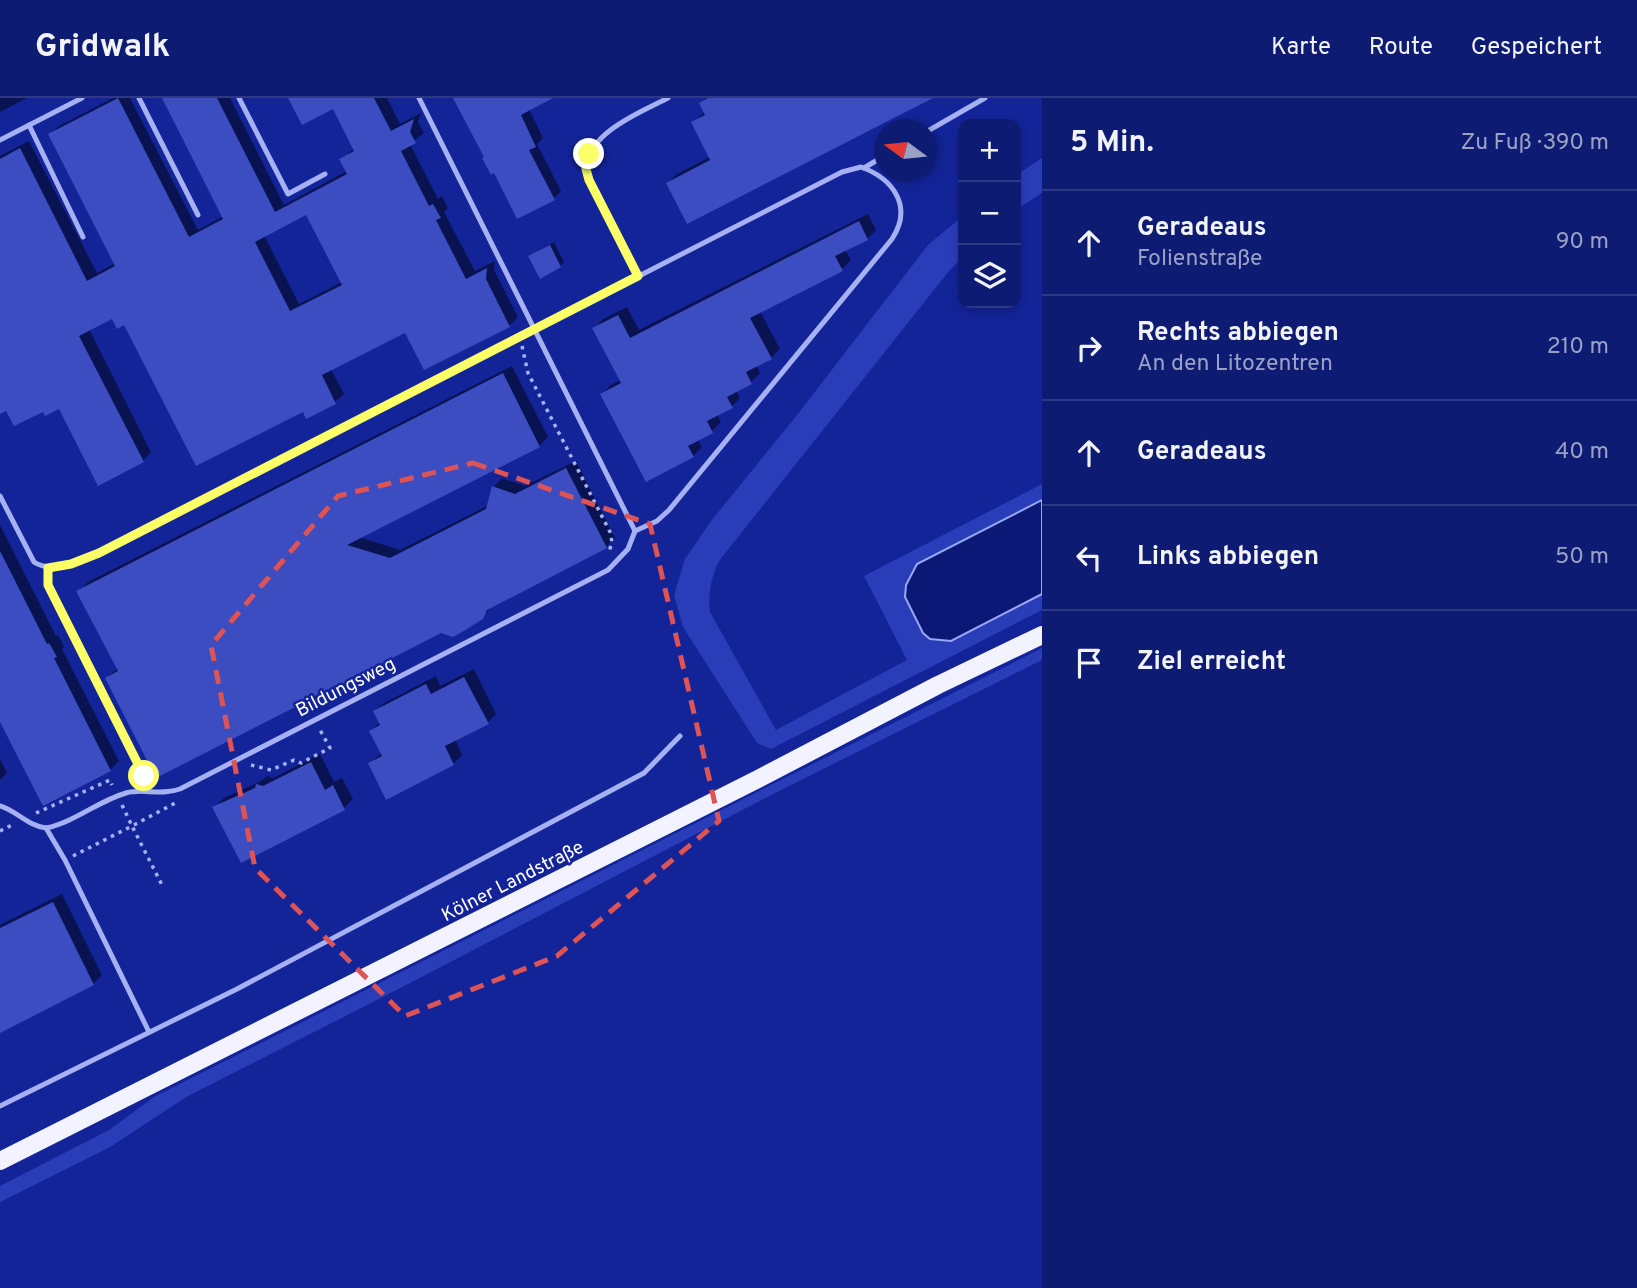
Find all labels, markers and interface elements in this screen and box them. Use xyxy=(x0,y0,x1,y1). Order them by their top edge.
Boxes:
text: Gridwalk xyxy=(35,27,170,69)
text: Karte xyxy=(1271,33,1331,63)
text: Route xyxy=(1369,33,1433,63)
text: Gespeichert xyxy=(1471,33,1602,63)
north arrow xyxy=(874,119,937,182)
map controls xyxy=(958,119,1021,308)
button: + xyxy=(958,119,1021,182)
text: 5 Min. xyxy=(1070,125,1154,162)
text: Zu Fuß · 390 m xyxy=(1460,129,1609,158)
route end xyxy=(573,138,604,169)
button: − xyxy=(958,182,1021,245)
text: Geradeaus xyxy=(1137,212,1266,245)
icon: ahead xyxy=(1070,224,1108,262)
text: 90 m xyxy=(1556,228,1609,257)
button: layers xyxy=(958,245,1021,308)
text: Folienstraße xyxy=(1137,245,1262,274)
text: Rechts abbiegen xyxy=(1137,317,1339,350)
icon: right xyxy=(1070,329,1108,367)
text: 210 m xyxy=(1547,333,1609,362)
text: An den Litozentren xyxy=(1137,350,1333,379)
icon: ahead xyxy=(1070,434,1108,472)
text: Geradeaus xyxy=(1137,436,1266,469)
text: 40 m xyxy=(1555,438,1609,467)
icon: left xyxy=(1070,539,1108,577)
text: Links abbiegen xyxy=(1137,541,1319,574)
text: 50 m xyxy=(1555,543,1609,572)
icon: arrive xyxy=(1070,644,1108,682)
text: Ziel erreicht xyxy=(1137,646,1286,679)
street label: Bildungsweg xyxy=(292,652,400,723)
route start xyxy=(128,760,159,791)
street label: Kölner Landstraße xyxy=(438,836,588,928)

